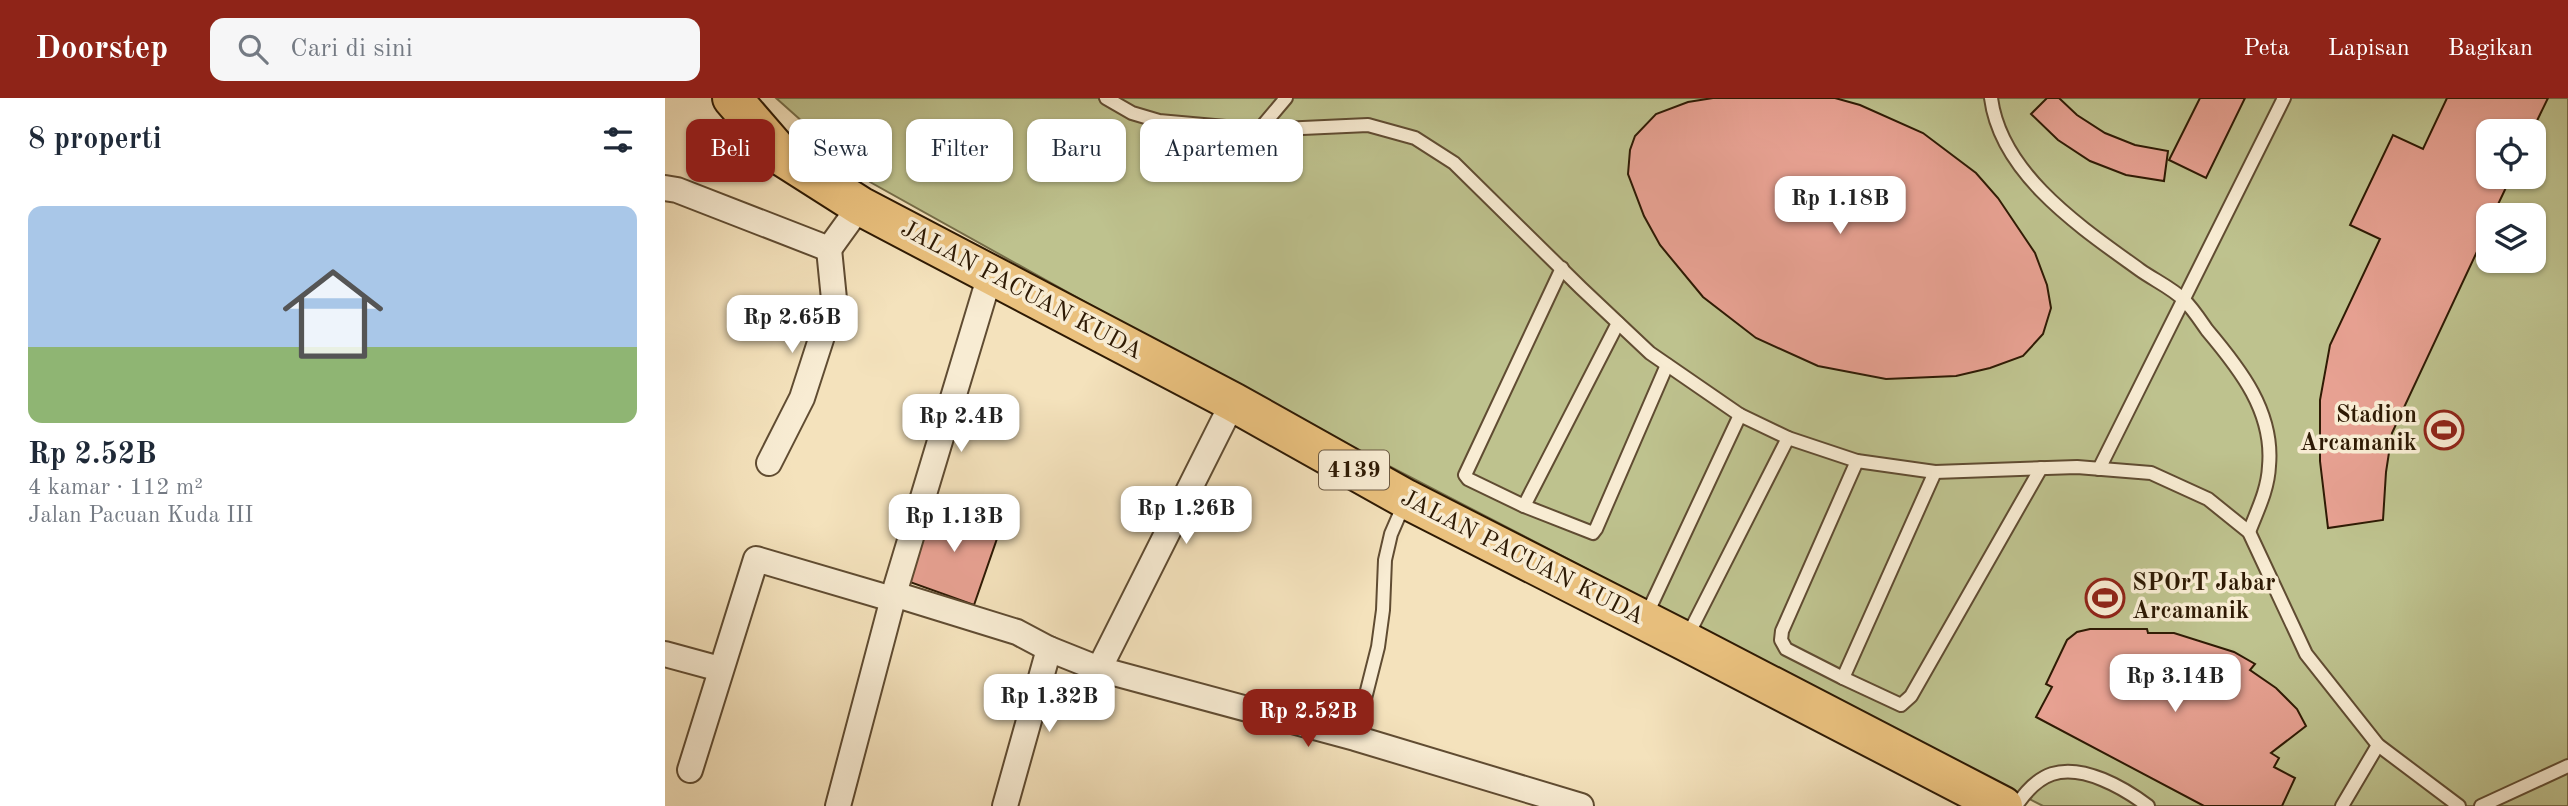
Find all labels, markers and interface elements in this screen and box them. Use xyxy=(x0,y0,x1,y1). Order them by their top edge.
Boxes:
search box xyxy=(210,18,700,81)
icon: search xyxy=(234,30,272,68)
text: Doorstep xyxy=(35,33,168,66)
text: Cari di sini xyxy=(290,36,413,62)
text: Peta xyxy=(2243,37,2290,61)
text: Lapisan xyxy=(2328,37,2410,61)
text: Bagikan xyxy=(2448,37,2533,61)
chip: Beli xyxy=(686,119,775,182)
chip: Sewa xyxy=(789,119,892,182)
chip: Filter xyxy=(906,119,1013,182)
chip: Baru xyxy=(1027,119,1126,182)
chip: Apartemen xyxy=(1140,119,1303,182)
map controls xyxy=(2476,119,2546,273)
button: locate xyxy=(2476,119,2546,189)
icon: filters xyxy=(599,121,637,159)
text: 8 properti xyxy=(28,125,162,155)
pin: Rp 1.18B xyxy=(1768,176,1912,236)
text: Rp 1.18B xyxy=(1791,187,1889,210)
button: layers xyxy=(2476,203,2546,273)
street label: JALAN PACUAN KUDA xyxy=(896,217,1146,365)
icon: home xyxy=(270,251,396,377)
pin: Rp 2.65B xyxy=(720,296,864,355)
text: Rp 2.65B xyxy=(743,306,841,329)
pin: Rp 2.4B xyxy=(896,394,1026,454)
place label: Stadion Arcamanik xyxy=(2300,404,2417,456)
text: Rp 2.4B xyxy=(918,405,1004,428)
sports icon: Stadion Arcamanik xyxy=(2423,409,2465,451)
text: Rp 2.52B xyxy=(28,440,157,470)
road number: 4139 xyxy=(1319,450,1389,490)
text: 4 kamar · 112 m² xyxy=(28,476,203,499)
pin: Rp 1.26B xyxy=(1114,486,1258,546)
street label: JALAN PACUAN KUDA xyxy=(1396,486,1648,630)
pin: Rp 1.13B xyxy=(882,494,1026,554)
text: Rp 1.26B xyxy=(1137,497,1235,520)
text: Jalan Pacuan Kuda III xyxy=(28,504,253,527)
text: Rp 1.13B xyxy=(905,505,1003,528)
place label: SPOrT Jabar Arcamanik xyxy=(2132,572,2276,624)
sports icon: SPOrT Jabar Arcamanik xyxy=(2084,577,2126,619)
pin: Rp 3.14B xyxy=(2103,654,2247,714)
text: Rp 3.14B xyxy=(2126,665,2224,688)
pin: Rp 1.32B xyxy=(977,674,1121,734)
text: Rp 1.32B xyxy=(1000,685,1098,708)
pin: Rp 2.52B xyxy=(1236,690,1380,749)
text: Rp 2.52B xyxy=(1259,700,1357,723)

